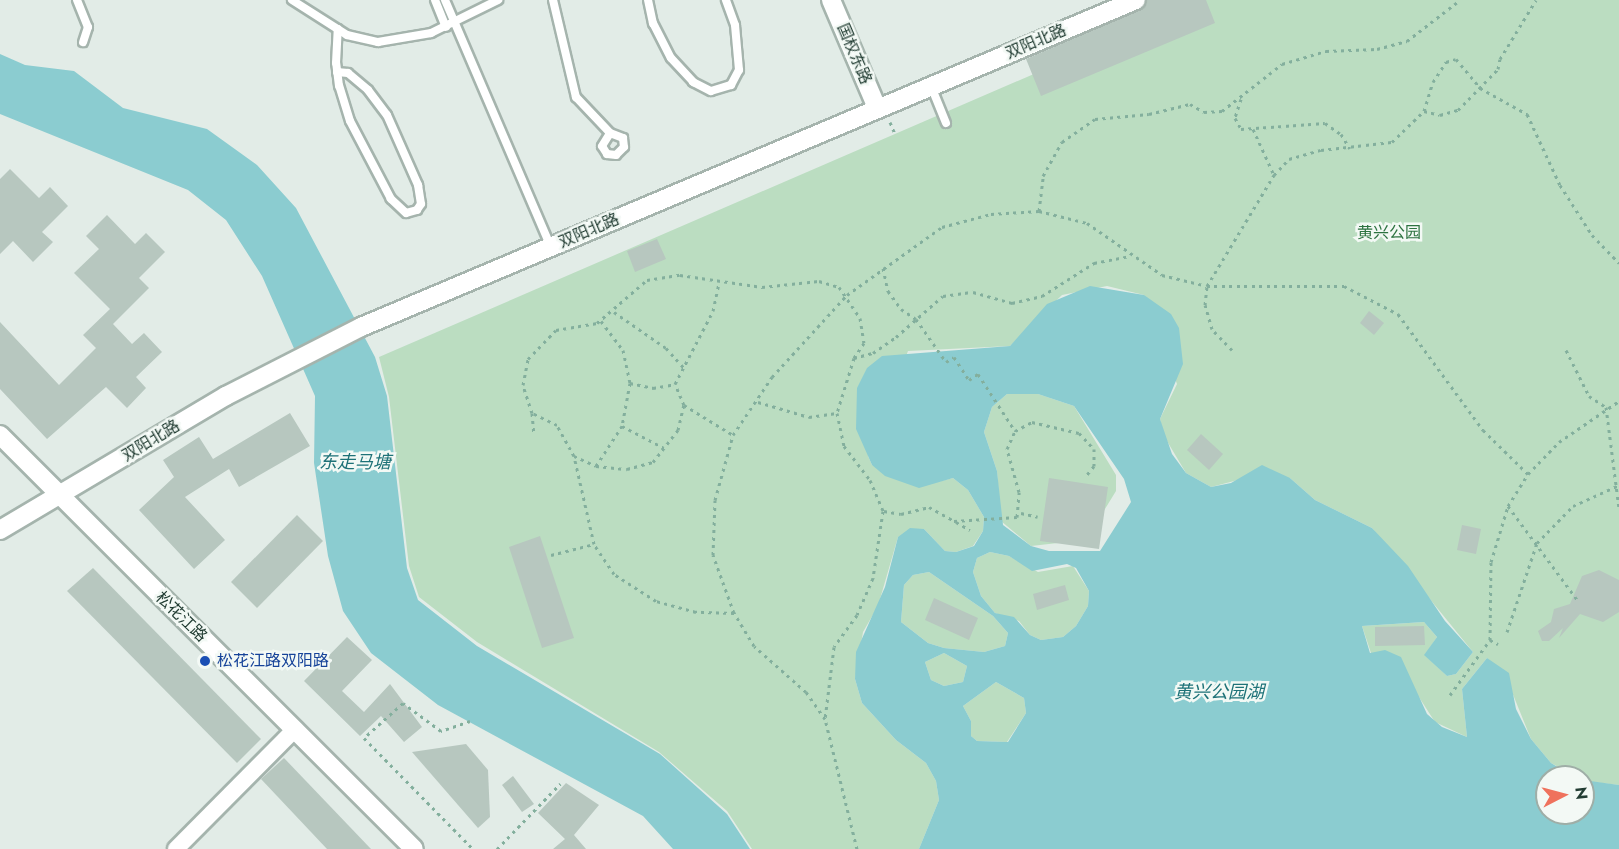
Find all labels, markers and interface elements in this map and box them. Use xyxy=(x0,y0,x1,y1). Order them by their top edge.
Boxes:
street label: 国权东路 xyxy=(833,21,875,87)
street label: 双阳北路 xyxy=(1003,21,1069,63)
street label: 双阳北路 xyxy=(556,210,622,252)
park label: 黄兴公园 xyxy=(1357,223,1421,243)
street label: 双阳北路 xyxy=(119,416,183,466)
water label: 东走马塘 xyxy=(319,451,391,473)
street label: 松花江路 xyxy=(151,588,211,646)
place label: 松花江路双阳路 xyxy=(217,651,329,671)
marker: 松花江路双阳路 xyxy=(198,654,212,668)
water label: 黄兴公园湖 xyxy=(1174,681,1264,703)
north arrow xyxy=(1535,765,1595,825)
text: N xyxy=(1569,786,1594,801)

